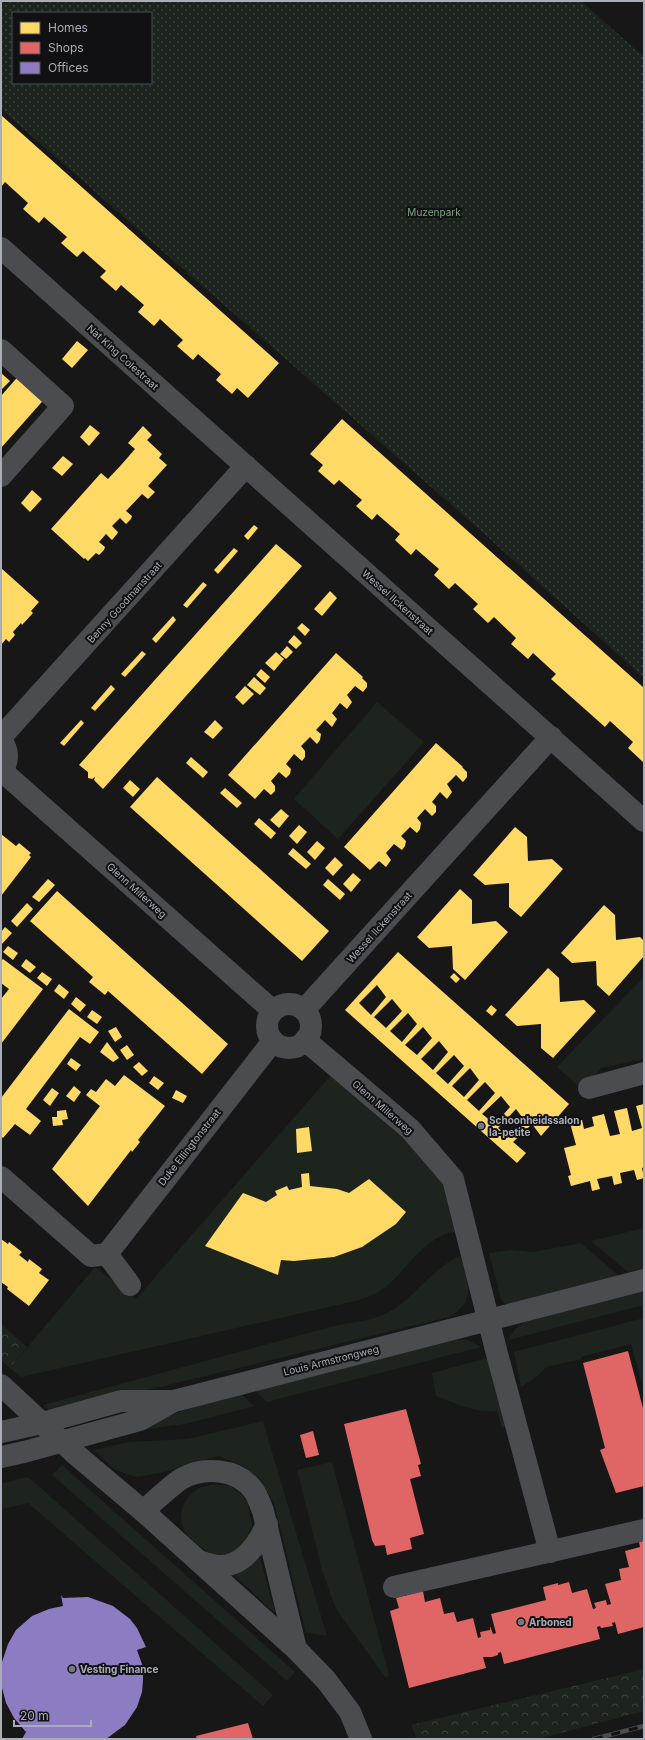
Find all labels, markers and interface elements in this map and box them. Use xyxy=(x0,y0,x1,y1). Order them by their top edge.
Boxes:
legend xyxy=(12,12,152,84)
text: Homes xyxy=(48,20,88,35)
text: Shops xyxy=(48,40,84,55)
text: Offices xyxy=(48,60,89,75)
park label: Muzenpark xyxy=(407,206,461,218)
street label: Nat King Colestraat xyxy=(85,322,162,393)
street label: Benny Goodmanstraat xyxy=(84,558,164,645)
street label: Wessel Ilckenstraat xyxy=(360,567,437,638)
street label: Glenn Millerweg xyxy=(105,860,169,920)
street label: Wessel Ilckenstraat xyxy=(344,888,415,965)
street label: Glenn Millerweg xyxy=(350,1077,416,1137)
street label: Duke Ellingtonstraat xyxy=(155,1106,223,1188)
place label: Schoonheidssalon la-petite xyxy=(489,1114,579,1138)
marker: Schoonheidssalon la-petite xyxy=(476,1121,486,1131)
street label: Louis Armstrongweg xyxy=(282,1342,380,1378)
place label: Arboned xyxy=(529,1616,572,1628)
marker: Arboned xyxy=(516,1617,526,1627)
place label: Vesting Finance xyxy=(80,1663,158,1676)
marker: Vesting Finance xyxy=(67,1664,77,1674)
scale bar xyxy=(14,1702,91,1728)
text: 20 m xyxy=(20,1708,49,1723)

